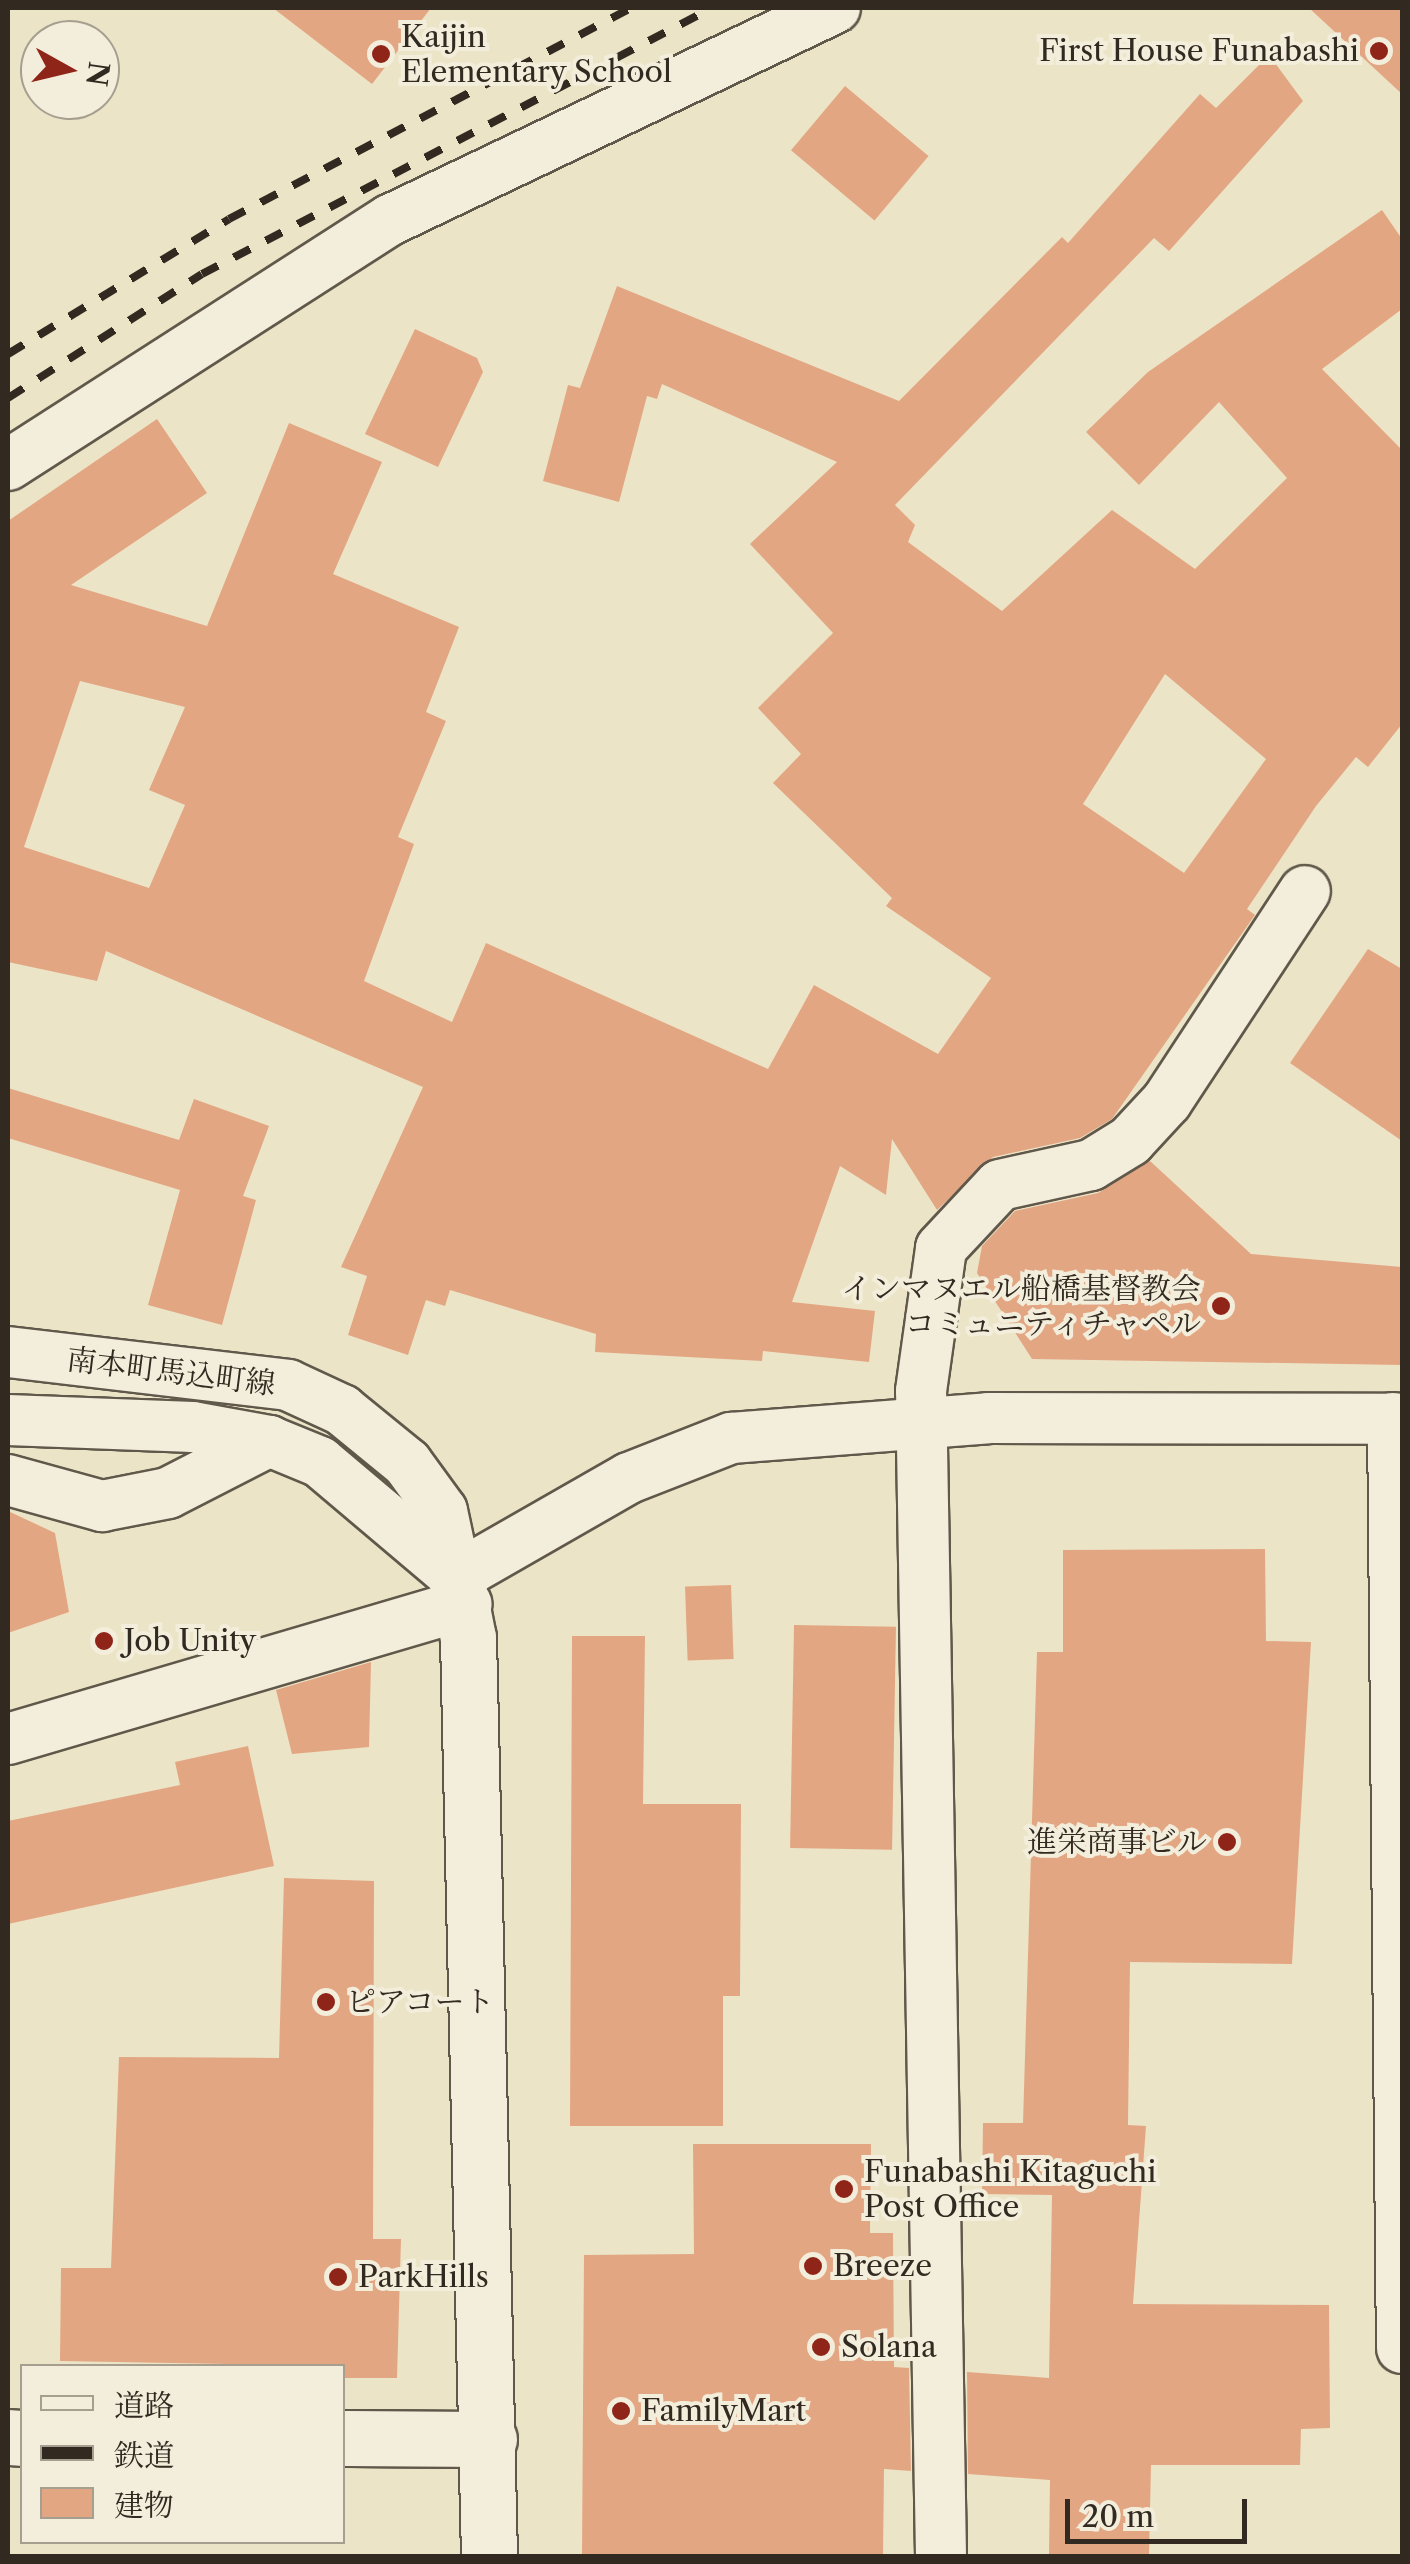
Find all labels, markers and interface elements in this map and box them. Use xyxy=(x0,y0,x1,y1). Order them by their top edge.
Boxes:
place label: Kaijin Elementary School xyxy=(401,19,673,90)
north arrow xyxy=(20,20,120,120)
place label: First House Funabashi xyxy=(1039,33,1359,69)
marker: First House Funabashi xyxy=(1368,40,1390,62)
marker: Kaijin Elementary School xyxy=(370,43,392,65)
text: N xyxy=(79,59,116,88)
place label: インマヌエル船橋基督教会 コミュニティチャペル xyxy=(841,1271,1201,1342)
marker: インマヌエル船橋基督教会 コミュニティチャペル xyxy=(1210,1295,1232,1317)
street label: 南本町馬込町線 xyxy=(65,1341,277,1403)
place label: Job Unity xyxy=(124,1623,256,1659)
marker: Job Unity xyxy=(93,1630,115,1652)
place label: 進栄商事ビル xyxy=(1027,1824,1207,1860)
marker: 進栄商事ビル xyxy=(1216,1831,1238,1853)
place label: ピアコート xyxy=(346,1984,496,2020)
marker: ピアコート xyxy=(315,1991,337,2013)
place label: Funabashi Kitaguchi Post Office xyxy=(864,2154,1156,2224)
marker: Funabashi Kitaguchi Post Office xyxy=(833,2178,855,2200)
place label: Breeze xyxy=(833,2248,932,2284)
marker: Breeze xyxy=(802,2255,824,2277)
place label: ParkHills xyxy=(358,2259,489,2295)
marker: ParkHills xyxy=(327,2266,349,2288)
place label: Solana xyxy=(841,2329,937,2365)
marker: Solana xyxy=(810,2336,832,2358)
legend xyxy=(20,2364,345,2544)
text: 道路 xyxy=(114,2387,174,2424)
place label: FamilyMart xyxy=(641,2393,806,2429)
marker: FamilyMart xyxy=(610,2400,632,2422)
text: 鉄道 xyxy=(114,2437,174,2474)
scale bar xyxy=(1070,2479,1252,2541)
text: 建物 xyxy=(114,2487,174,2524)
text: 20 m xyxy=(1082,2498,1154,2535)

